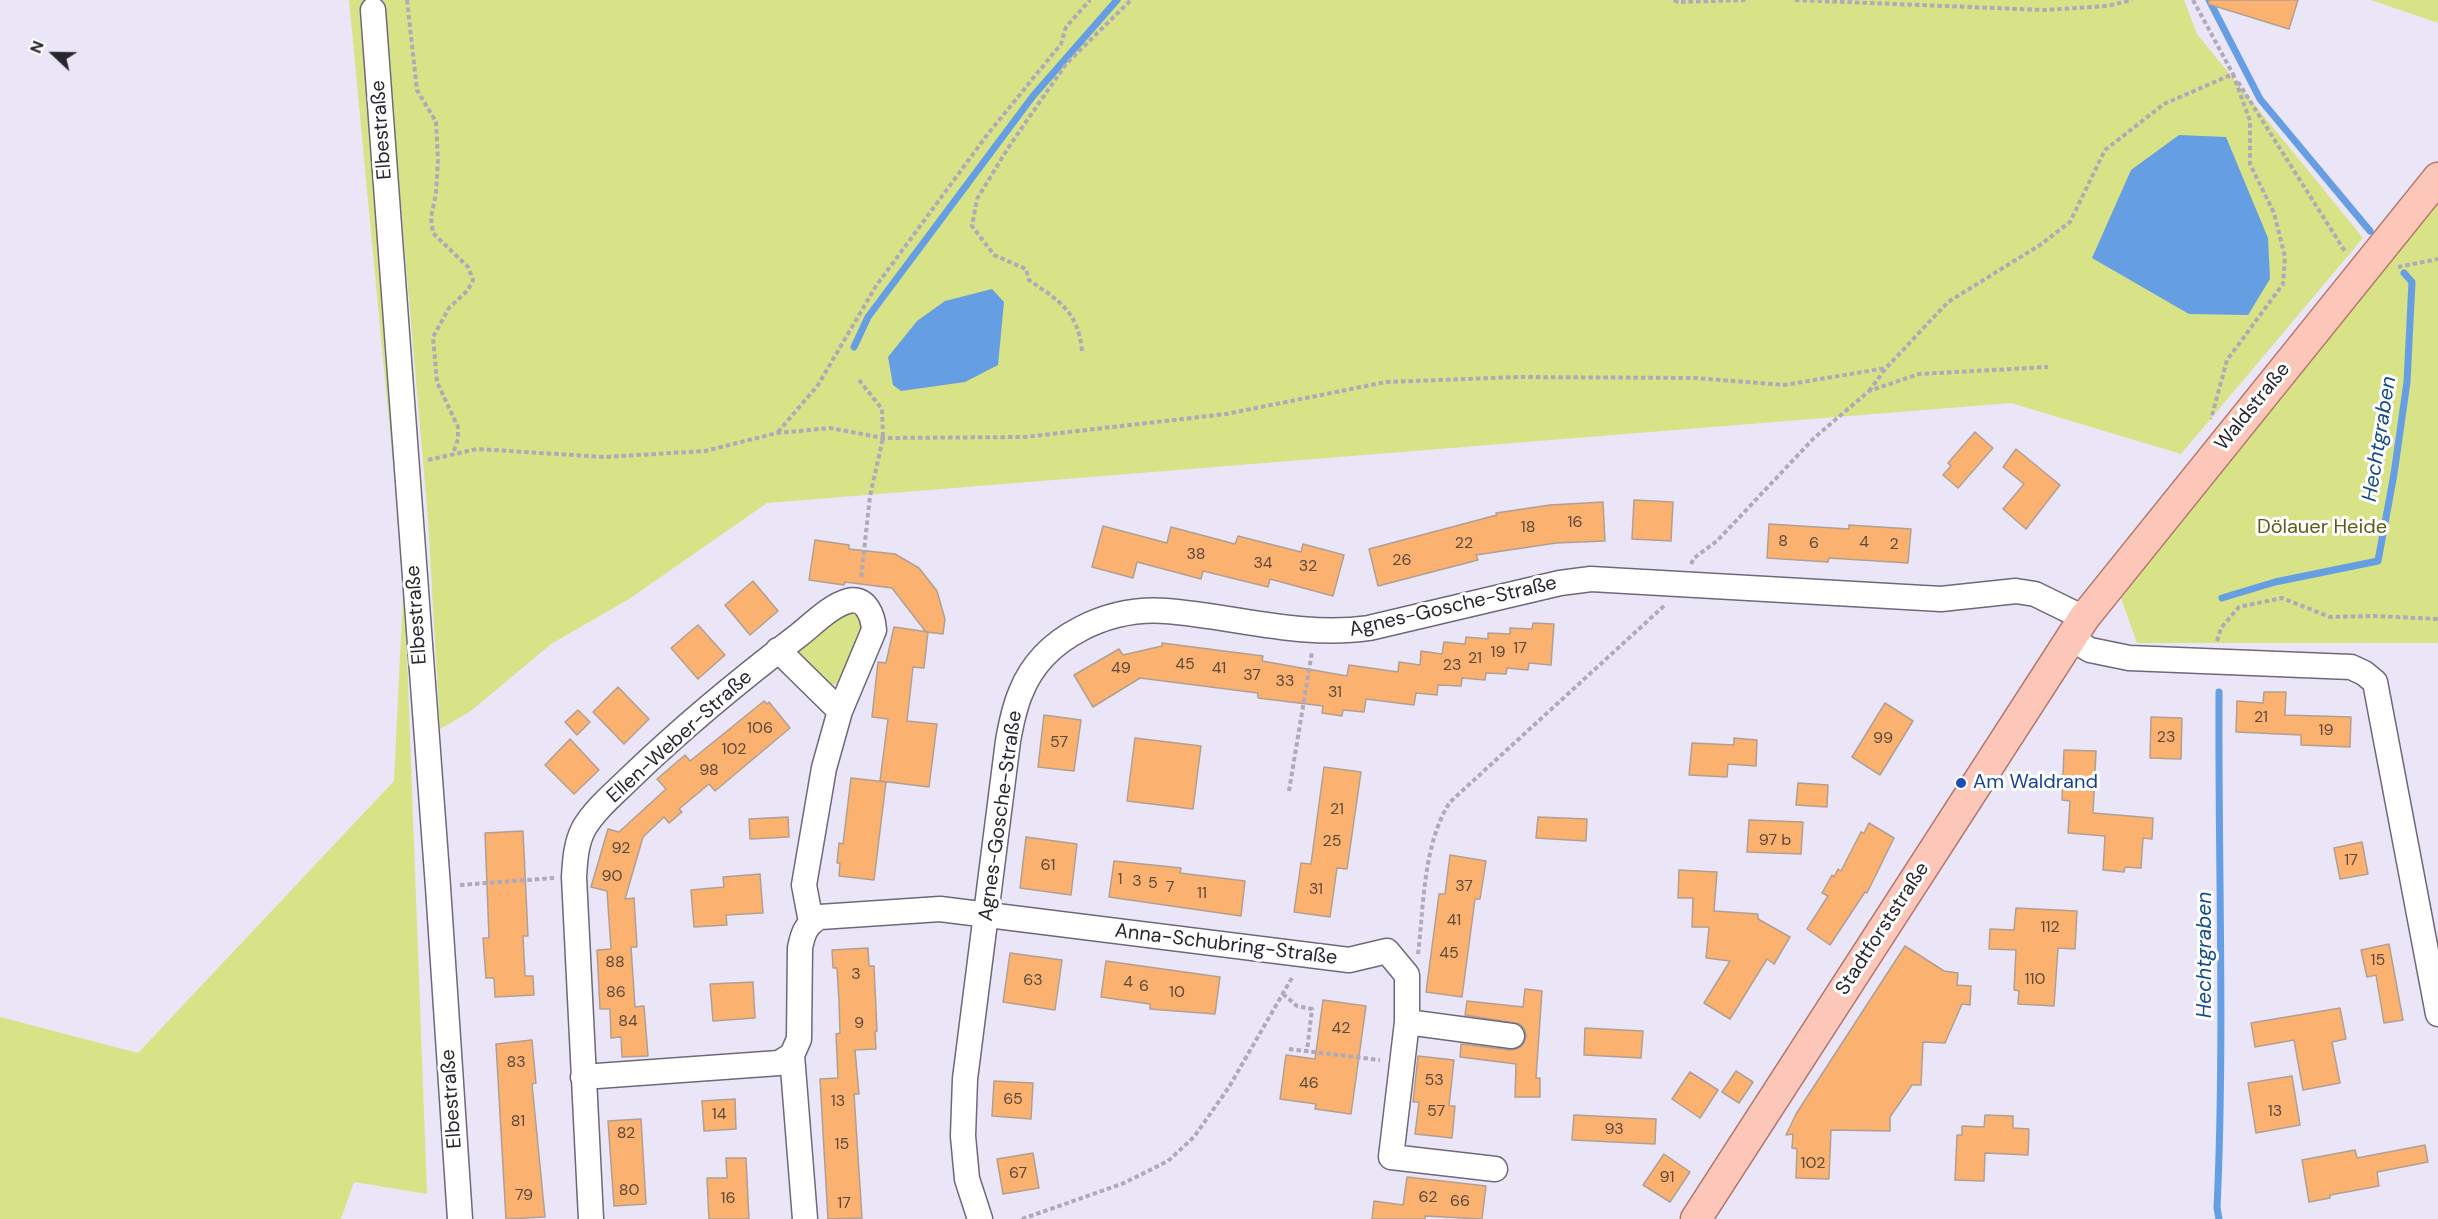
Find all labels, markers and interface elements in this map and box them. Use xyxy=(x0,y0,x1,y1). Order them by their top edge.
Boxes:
north arrow xyxy=(24,24,84,84)
text: N xyxy=(25,38,49,56)
street label: Elbestraße xyxy=(367,79,397,181)
street label: Waldstraße xyxy=(2210,358,2296,456)
water label: Hechtgraben xyxy=(2358,375,2402,503)
house number: 16 xyxy=(1567,513,1583,533)
park label: Dölauer Heide xyxy=(2257,516,2387,540)
house number: 18 xyxy=(1521,518,1535,538)
house number: 8 xyxy=(1778,532,1788,552)
house number: 4 xyxy=(1859,533,1869,553)
house number: 22 xyxy=(1455,534,1473,554)
house number: 6 xyxy=(1809,534,1819,554)
house number: 2 xyxy=(1889,535,1899,555)
house number: 38 xyxy=(1186,545,1206,565)
house number: 26 xyxy=(1392,551,1412,571)
house number: 34 xyxy=(1253,554,1273,574)
house number: 32 xyxy=(1299,557,1317,577)
street label: Elbestraße xyxy=(402,564,432,666)
street label: Agnes-Gosche-Straße xyxy=(1347,571,1559,643)
house number: 17 xyxy=(1513,639,1527,659)
house number: 19 xyxy=(1490,643,1506,663)
house number: 21 xyxy=(1468,649,1482,669)
house number: 45 xyxy=(1175,655,1195,675)
house number: 23 xyxy=(1443,656,1461,676)
house number: 49 xyxy=(1111,659,1131,679)
house number: 41 xyxy=(1212,659,1226,679)
street label: Ellen-Weber-Straße xyxy=(603,666,757,808)
house number: 37 xyxy=(1243,666,1261,686)
house number: 33 xyxy=(1276,672,1294,692)
house number: 31 xyxy=(1328,683,1342,703)
house number: 21 xyxy=(2254,708,2268,728)
street label: Agnes-Gosche-Straße xyxy=(974,709,1028,923)
house number: 106 xyxy=(747,719,773,739)
house number: 19 xyxy=(2318,721,2334,741)
house number: 23 xyxy=(2157,728,2175,748)
house number: 99 xyxy=(1873,729,1893,749)
house number: 57 xyxy=(1050,733,1068,753)
house number: 102 xyxy=(722,740,746,760)
house number: 98 xyxy=(699,761,719,781)
place label: Am Waldrand xyxy=(1973,771,2098,795)
marker: Am Waldrand xyxy=(1954,776,1968,790)
house number: 21 xyxy=(1330,800,1344,820)
house number: 97 b xyxy=(1759,831,1791,851)
house number: 25 xyxy=(1323,832,1341,852)
house number: 92 xyxy=(612,839,630,859)
house number: 17 xyxy=(2344,851,2358,871)
house number: 61 xyxy=(1040,856,1056,876)
street label: Stadtforststraße xyxy=(1831,858,1935,1000)
house number: 90 xyxy=(602,867,622,887)
house number: 1 xyxy=(1118,870,1122,890)
house number: 3 xyxy=(1132,872,1142,892)
house number: 5 xyxy=(1148,874,1158,894)
house number: 37 xyxy=(1455,877,1473,897)
house number: 7 xyxy=(1166,878,1174,898)
house number: 31 xyxy=(1309,880,1323,900)
house number: 11 xyxy=(1197,884,1207,904)
water label: Hechtgraben xyxy=(2192,892,2218,1018)
house number: 41 xyxy=(1447,911,1461,931)
house number: 112 xyxy=(2040,918,2060,938)
street label: Anna-Schubring-Straße xyxy=(1113,919,1339,971)
house number: 45 xyxy=(1439,944,1459,964)
house number: 15 xyxy=(2371,951,2385,971)
house number: 88 xyxy=(605,953,625,973)
house number: 3 xyxy=(851,965,861,985)
house number: 110 xyxy=(2025,970,2045,990)
house number: 63 xyxy=(1023,971,1043,991)
house number: 4 xyxy=(1123,973,1133,993)
house number: 6 xyxy=(1139,977,1149,997)
house number: 86 xyxy=(606,983,626,1003)
house number: 10 xyxy=(1169,983,1185,1003)
house number: 84 xyxy=(618,1012,638,1032)
house number: 9 xyxy=(854,1014,864,1034)
house number: 42 xyxy=(1332,1019,1350,1039)
street label: Elbestraße xyxy=(437,1048,467,1150)
house number: 83 xyxy=(506,1053,526,1073)
house number: 53 xyxy=(1424,1071,1444,1091)
house number: 46 xyxy=(1299,1074,1319,1094)
house number: 65 xyxy=(1003,1090,1023,1110)
house number: 13 xyxy=(831,1092,845,1112)
house number: 57 xyxy=(1427,1102,1445,1122)
house number: 13 xyxy=(2268,1102,2282,1122)
house number: 14 xyxy=(712,1105,726,1125)
house number: 81 xyxy=(511,1112,525,1132)
house number: 93 xyxy=(1604,1120,1624,1140)
house number: 82 xyxy=(617,1124,635,1144)
house number: 15 xyxy=(835,1135,849,1155)
house number: 102 xyxy=(1801,1154,1825,1174)
house number: 67 xyxy=(1009,1164,1027,1184)
house number: 91 xyxy=(1660,1168,1674,1188)
house number: 80 xyxy=(619,1181,639,1201)
house number: 79 xyxy=(515,1186,533,1206)
house number: 62 xyxy=(1419,1188,1437,1208)
house number: 16 xyxy=(720,1189,736,1209)
house number: 66 xyxy=(1450,1192,1470,1212)
house number: 17 xyxy=(837,1194,851,1214)

